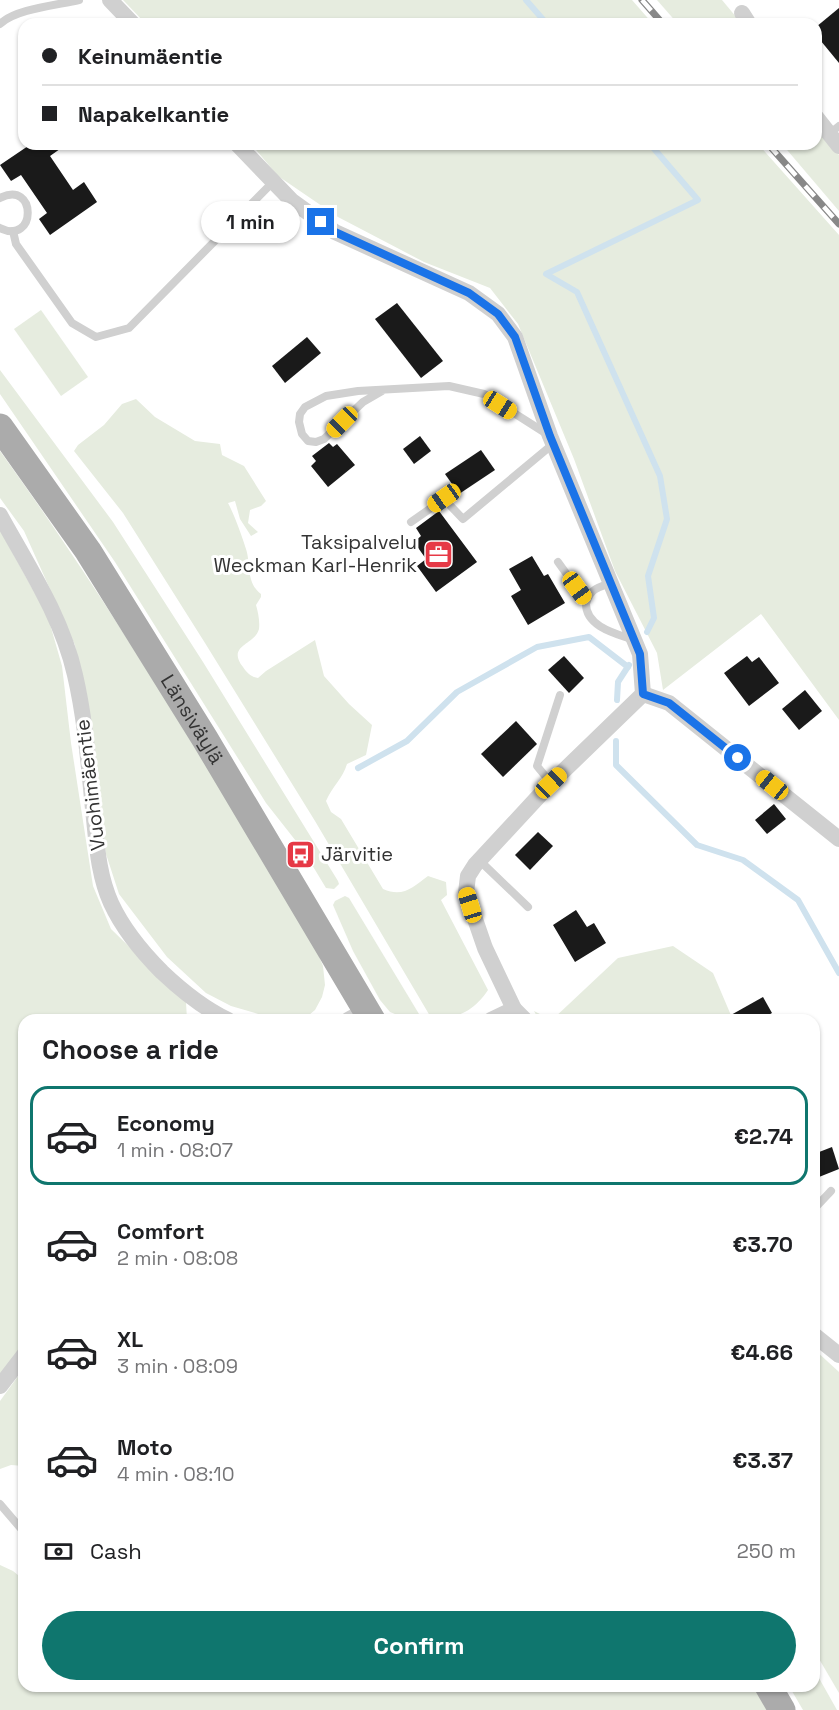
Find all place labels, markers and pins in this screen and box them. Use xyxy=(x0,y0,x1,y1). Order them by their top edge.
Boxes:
place label: Taksipalvelu Weckman Karl-Henrik xyxy=(213,529,417,578)
office icon: Taksipalvelu Weckman Karl-Henrik xyxy=(422,538,454,570)
bus stop icon: Järvitie xyxy=(284,838,316,870)
place label: Järvitie xyxy=(321,841,393,867)

